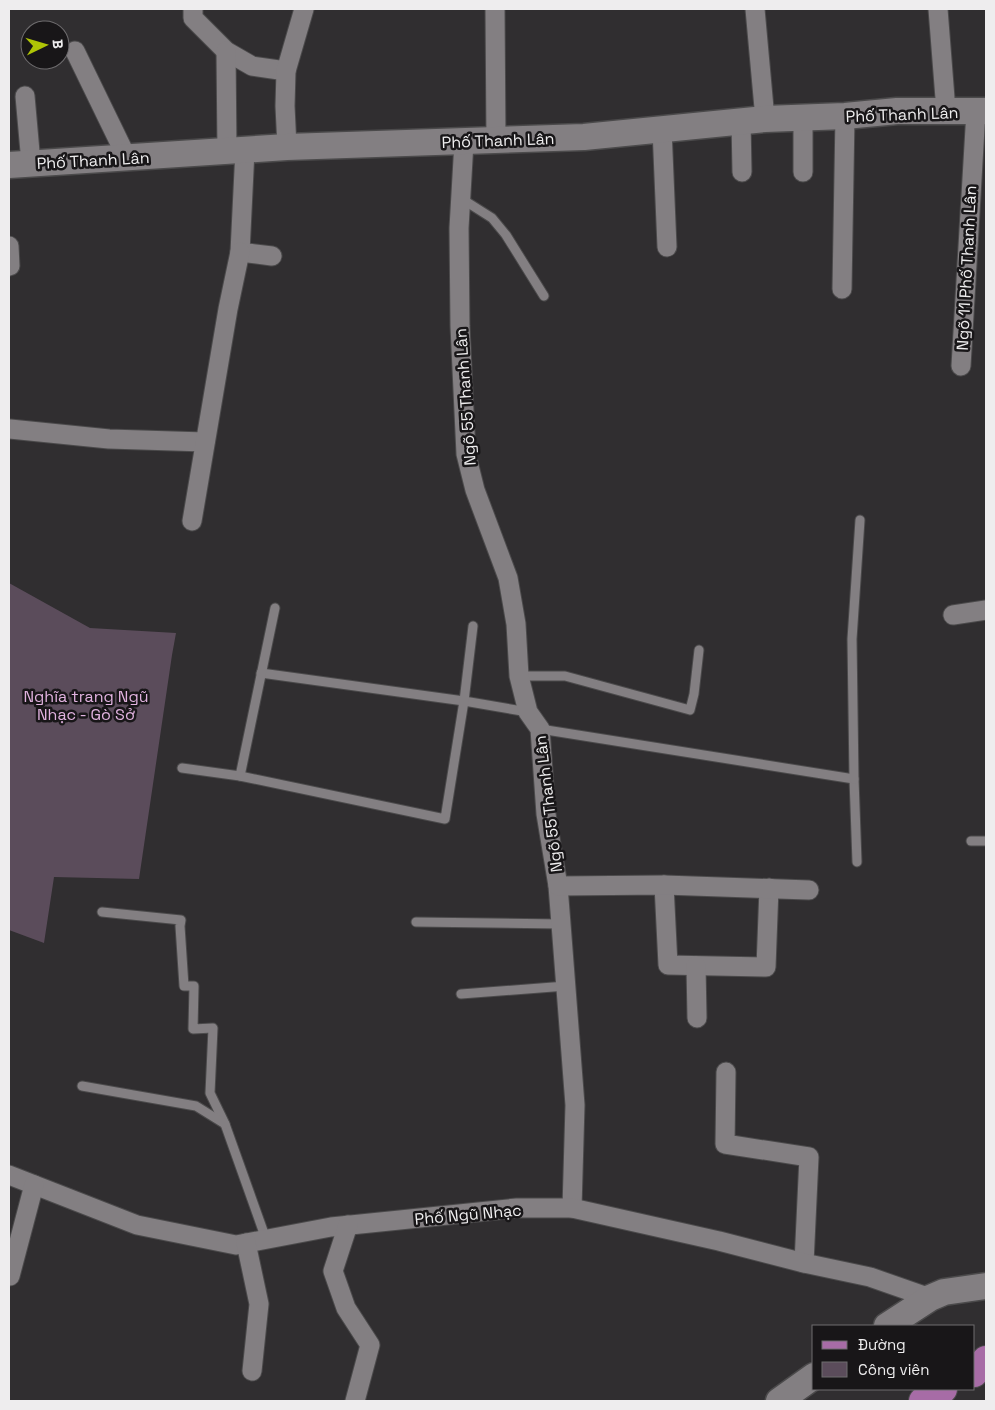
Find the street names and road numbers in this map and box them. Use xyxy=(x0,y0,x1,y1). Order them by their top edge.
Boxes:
street label: Phố Thanh Lân xyxy=(845,102,959,127)
street label: Phố Thanh Lân xyxy=(441,128,555,153)
street label: Phố Thanh Lân xyxy=(36,147,150,174)
street label: Ngõ 11 Phố Thanh Lân xyxy=(952,185,981,351)
street label: Ngõ 55 Thanh Lân xyxy=(450,328,481,466)
street label: Ngõ 55 Thanh Lân xyxy=(530,734,567,874)
street label: Phố Ngũ Nhạc xyxy=(414,1199,522,1230)

